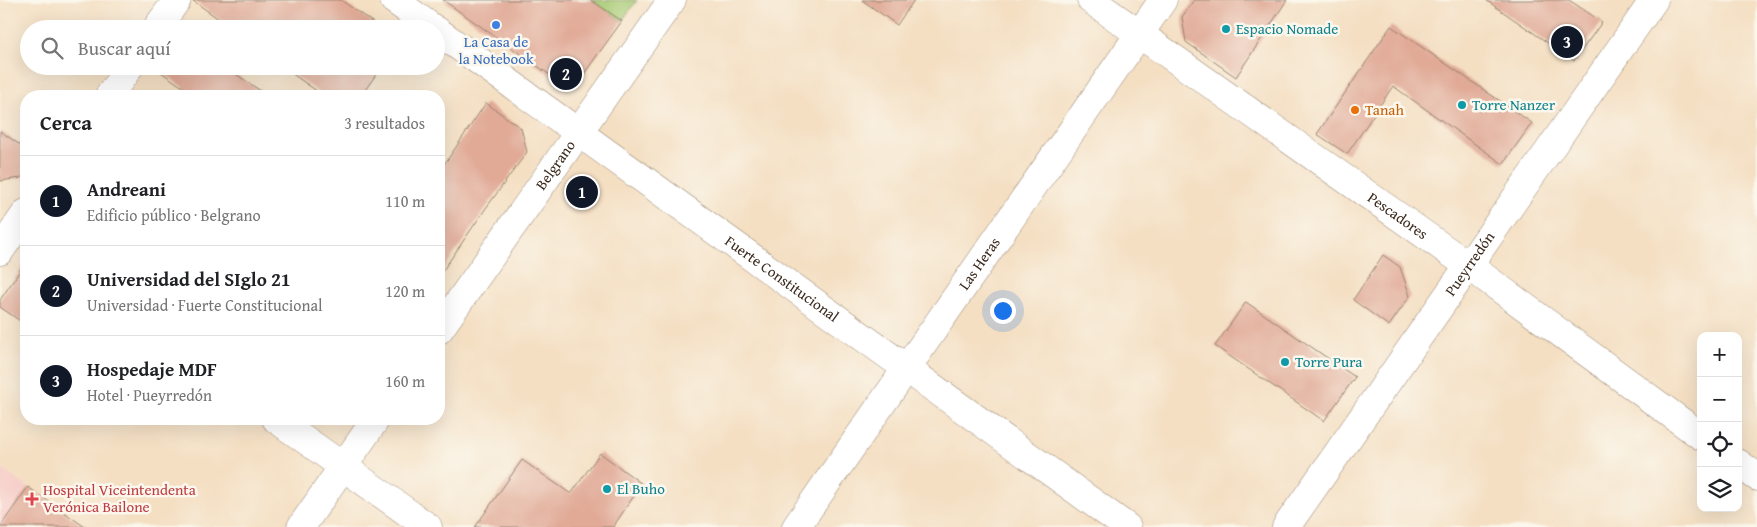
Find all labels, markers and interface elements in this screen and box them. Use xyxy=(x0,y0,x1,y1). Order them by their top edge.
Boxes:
place label: Espacio Nomade xyxy=(1236,18,1338,39)
marker: La Casa de la Notebook xyxy=(490,19,502,31)
search box xyxy=(20,20,445,75)
marker: Espacio Nomade xyxy=(1220,23,1232,35)
pin: 3 xyxy=(1551,23,1583,61)
place label: La Casa de la Notebook xyxy=(458,31,534,69)
icon: search xyxy=(38,34,66,62)
text: Buscar aquí xyxy=(78,34,171,62)
pin: 2 xyxy=(550,55,582,93)
place label: Torre Nanzer xyxy=(1472,94,1555,115)
place label: Tanah xyxy=(1365,99,1404,120)
marker: Torre Nanzer xyxy=(1456,99,1468,111)
marker: Tanah xyxy=(1349,104,1361,116)
text: Cerca xyxy=(40,107,92,138)
text: 3 resultados xyxy=(344,111,425,135)
street label: Belgrano xyxy=(530,135,580,194)
pin: 1 xyxy=(566,173,598,211)
text: Andreani xyxy=(87,175,166,203)
street label: Pescadores xyxy=(1364,187,1432,244)
text: 1 xyxy=(52,189,60,213)
text: 110 m xyxy=(385,189,425,213)
text: Edificio público · Belgrano xyxy=(87,203,261,227)
street label: Pueyrredón xyxy=(1440,227,1499,300)
street label: Fuerte Constitucional xyxy=(721,230,843,327)
street label: Las Heras xyxy=(953,233,1005,294)
text: Universidad del SIglo 21 xyxy=(87,265,291,293)
text: 2 xyxy=(52,279,60,303)
text: 120 m xyxy=(385,279,425,303)
text: Universidad · Fuerte Constitucional xyxy=(87,293,323,317)
your location xyxy=(990,298,1016,324)
map controls xyxy=(1697,332,1742,512)
button: + xyxy=(1697,332,1742,377)
place label: Torre Pura xyxy=(1295,351,1362,372)
text: Hospedaje MDF xyxy=(87,355,217,383)
marker: Torre Pura xyxy=(1279,356,1291,368)
text: 3 xyxy=(52,369,60,393)
text: 160 m xyxy=(385,369,425,393)
button: − xyxy=(1697,377,1742,422)
text: Hotel · Pueyrredón xyxy=(87,383,212,407)
button: locate xyxy=(1697,422,1742,467)
button: layers xyxy=(1697,467,1742,512)
place label: El Buho xyxy=(617,478,665,499)
place label: Hospital Viceintendenta Verónica Bailone xyxy=(43,479,196,517)
marker: El Buho xyxy=(601,483,613,495)
marker: Hospital Viceintendenta Verónica Bailone xyxy=(25,492,39,506)

